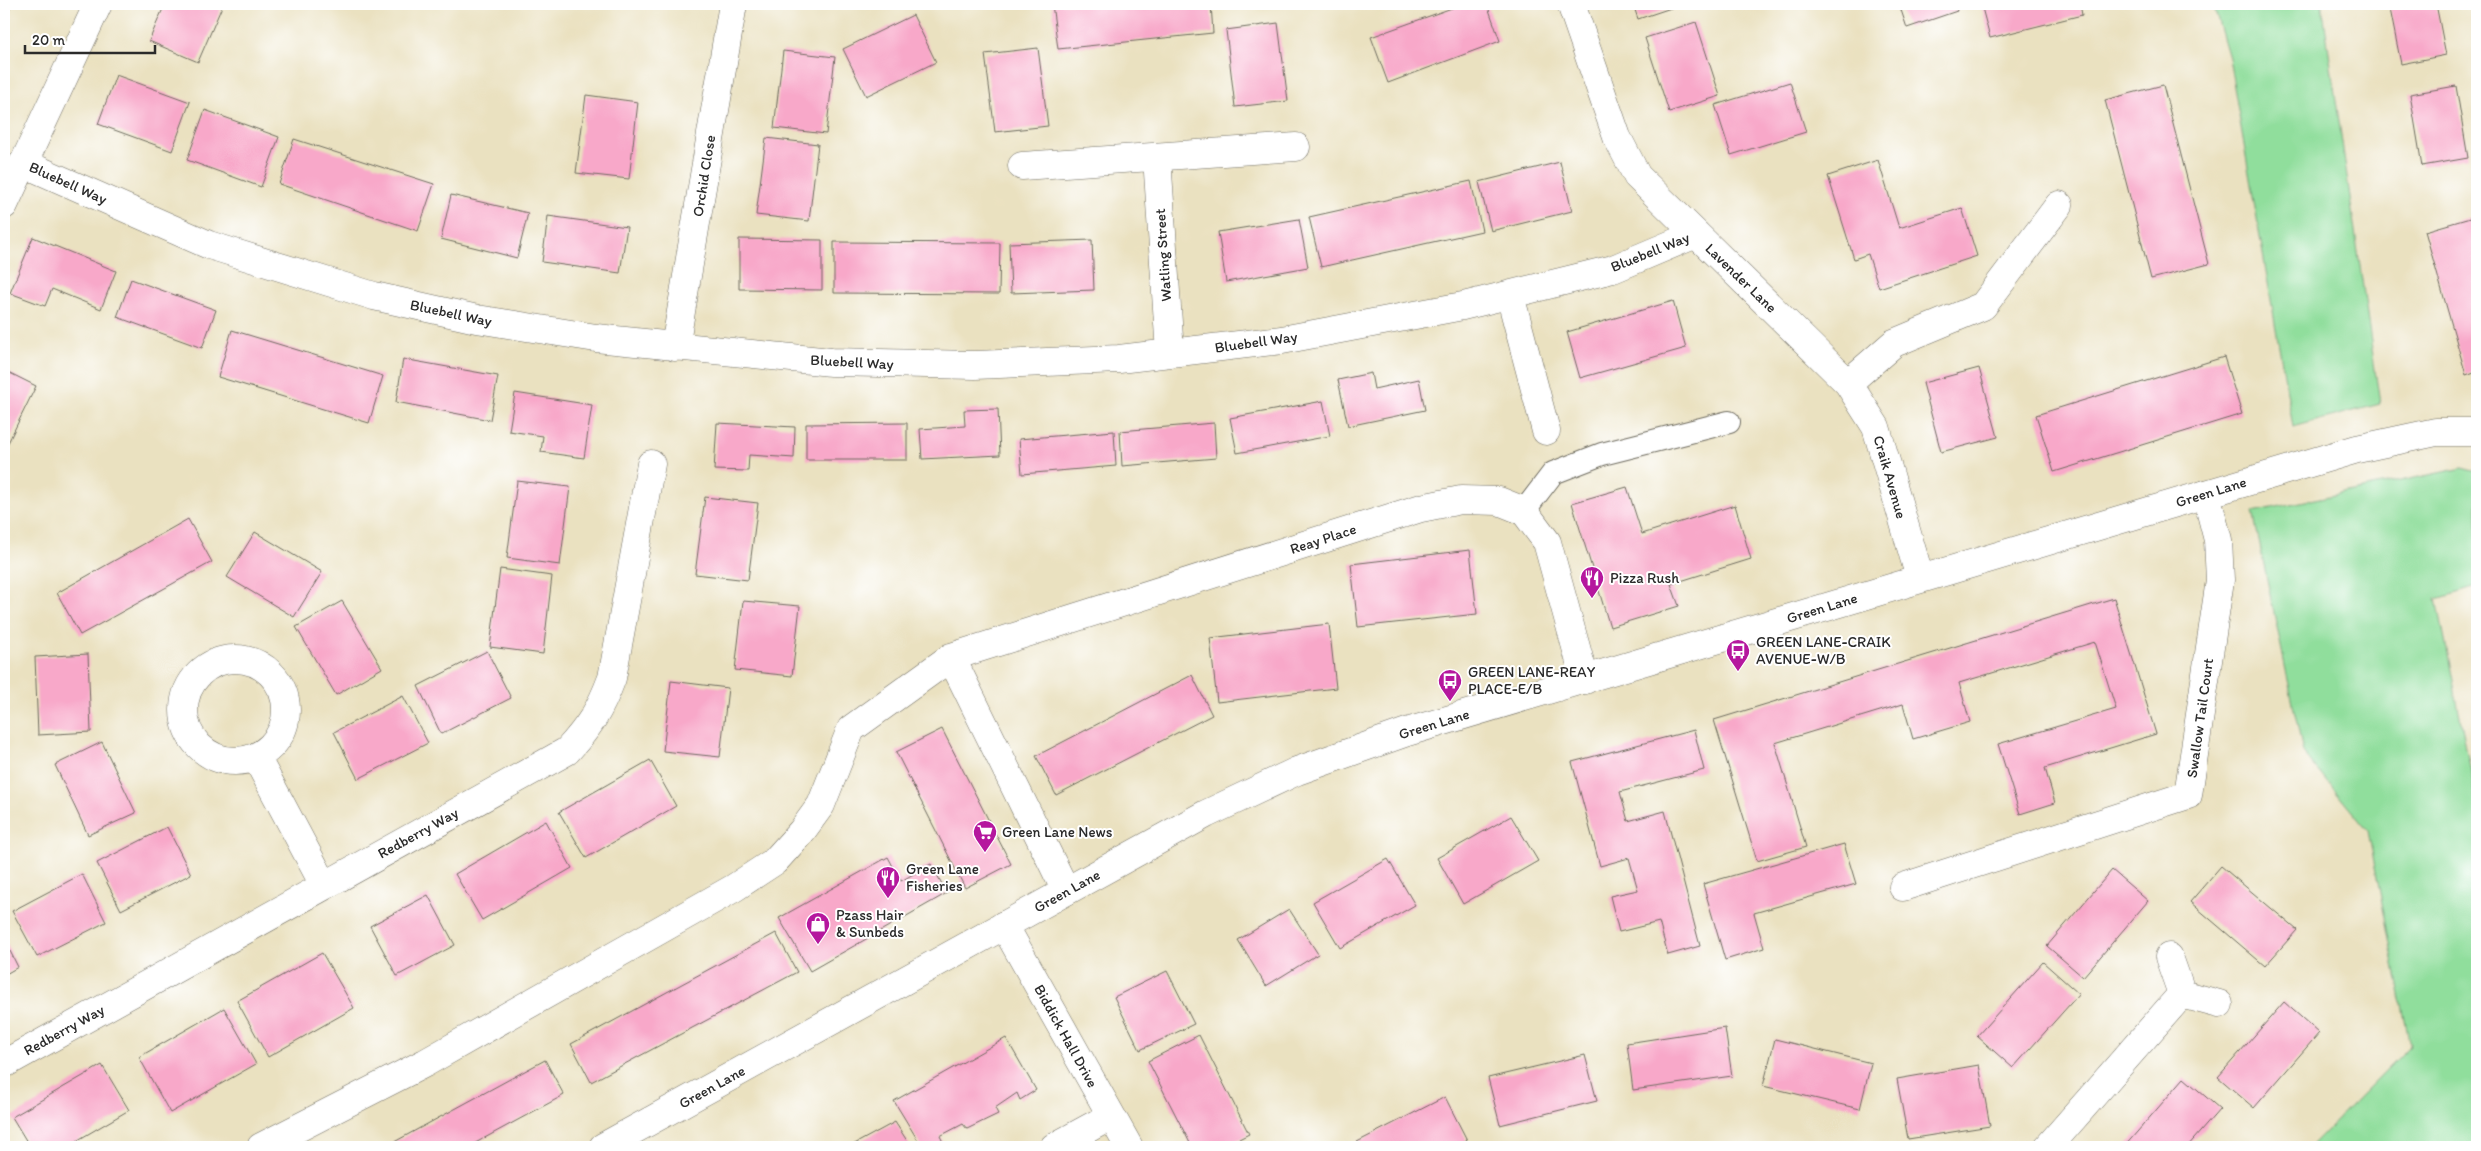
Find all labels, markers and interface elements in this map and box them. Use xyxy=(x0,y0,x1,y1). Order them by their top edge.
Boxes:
scale bar xyxy=(25,22,155,54)
text: 20 m xyxy=(32,31,66,49)
street label: Orchid Close xyxy=(689,134,719,218)
street label: Bluebell Way xyxy=(26,158,110,208)
street label: Watling Street xyxy=(1151,208,1175,302)
street label: Bluebell Way xyxy=(1608,228,1692,276)
street label: Lavender Lane xyxy=(1701,239,1781,317)
street label: Bluebell Way xyxy=(408,296,494,330)
street label: Bluebell Way xyxy=(1213,327,1299,357)
street label: Bluebell Way xyxy=(810,351,894,373)
street label: Craik Avenue xyxy=(1870,433,1910,521)
street label: Green Lane xyxy=(2173,473,2249,511)
street label: Reay Place xyxy=(1288,520,1358,558)
restaurant icon: Pizza Rush xyxy=(1579,565,1605,599)
place label: Pizza Rush xyxy=(1610,569,1679,587)
street label: Green Lane xyxy=(1784,589,1860,627)
place label: GREEN LANE-CRAIK AVENUE-W/B xyxy=(1756,633,1891,668)
bus stop icon: GREEN LANE-CRAIK AVENUE-W/B xyxy=(1725,638,1751,672)
street label: Swallow Tail Court xyxy=(2183,657,2217,779)
place label: GREEN LANE-REAY PLACE-E/B xyxy=(1468,663,1596,698)
bus stop icon: GREEN LANE-REAY PLACE-E/B xyxy=(1437,668,1463,702)
street label: Green Lane xyxy=(1396,705,1472,743)
street label: Redberry Way xyxy=(375,803,461,863)
supermarket icon: Green Lane News xyxy=(972,819,998,853)
place label: Green Lane News xyxy=(1002,823,1113,841)
place label: Green Lane Fisheries xyxy=(906,860,979,895)
restaurant icon: Green Lane Fisheries xyxy=(875,865,901,899)
street label: Green Lane xyxy=(1031,865,1103,917)
place label: Pzass Hair & Sunbeds xyxy=(836,906,904,941)
shop icon: Pzass Hair & Sunbeds xyxy=(805,911,831,945)
street label: Biddick Hall Drive xyxy=(1030,981,1102,1091)
street label: Redberry Way xyxy=(21,1000,107,1060)
street label: Green Lane xyxy=(676,1061,748,1113)

